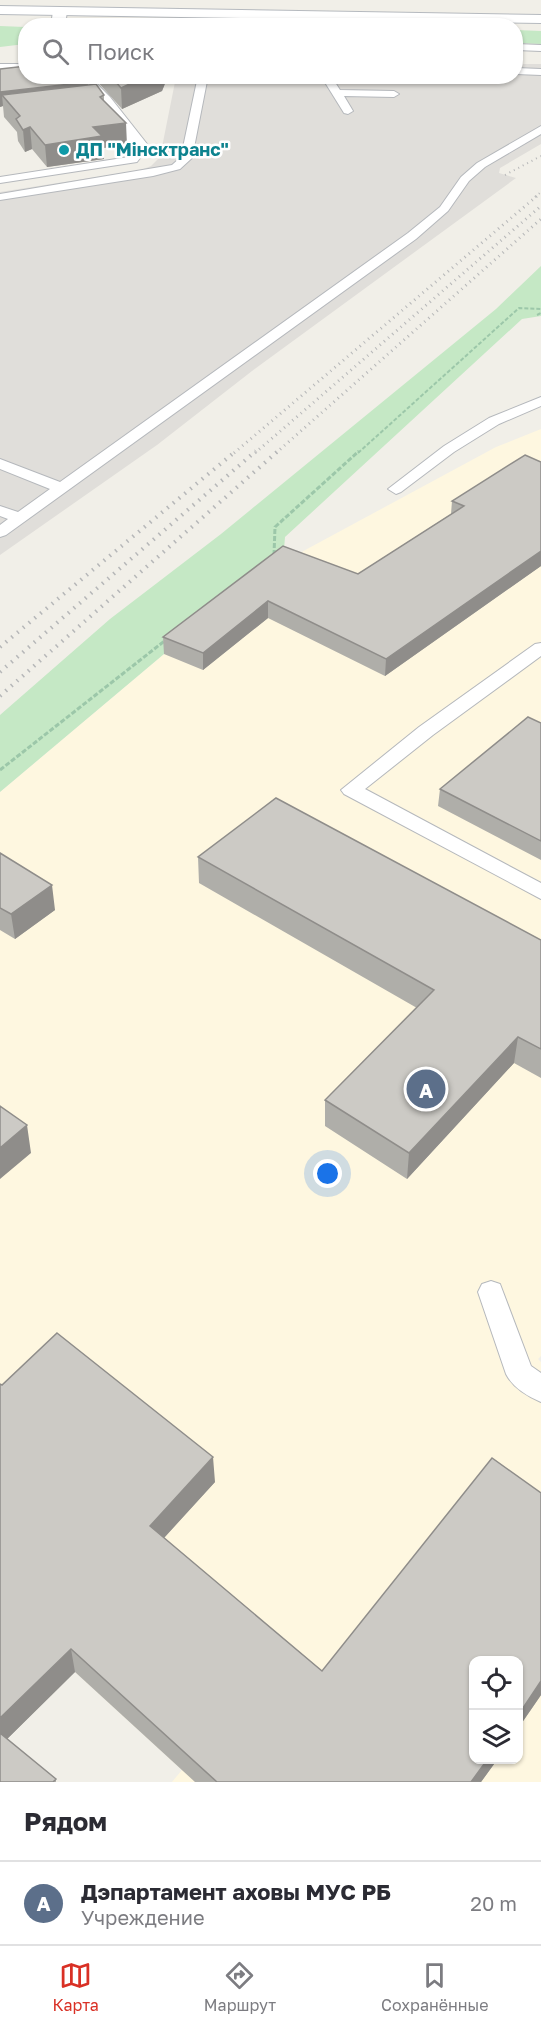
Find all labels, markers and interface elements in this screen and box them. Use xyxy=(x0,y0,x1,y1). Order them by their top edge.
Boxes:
search box xyxy=(18,18,523,84)
icon: search xyxy=(39,35,72,68)
text: Поиск xyxy=(87,38,155,65)
place label: ДП "Мінсктранс" xyxy=(76,138,229,160)
marker: ДП "Мінсктранс" xyxy=(57,143,71,157)
pin: A xyxy=(406,1066,446,1112)
your location xyxy=(313,1159,342,1188)
map controls xyxy=(469,1656,523,1764)
button: locate xyxy=(469,1656,523,1710)
button: layers xyxy=(469,1710,523,1764)
text: Рядом xyxy=(24,1806,107,1837)
text: Дэпартамент аховы МУС РБ xyxy=(81,1878,391,1905)
text: A xyxy=(36,1891,51,1915)
text: 20 m xyxy=(470,1891,517,1915)
text: Учреждение xyxy=(81,1905,205,1929)
tab: Карта xyxy=(53,1959,99,2015)
tab: Маршрут xyxy=(204,1959,276,2015)
tab: Сохранённые xyxy=(381,1959,488,2015)

